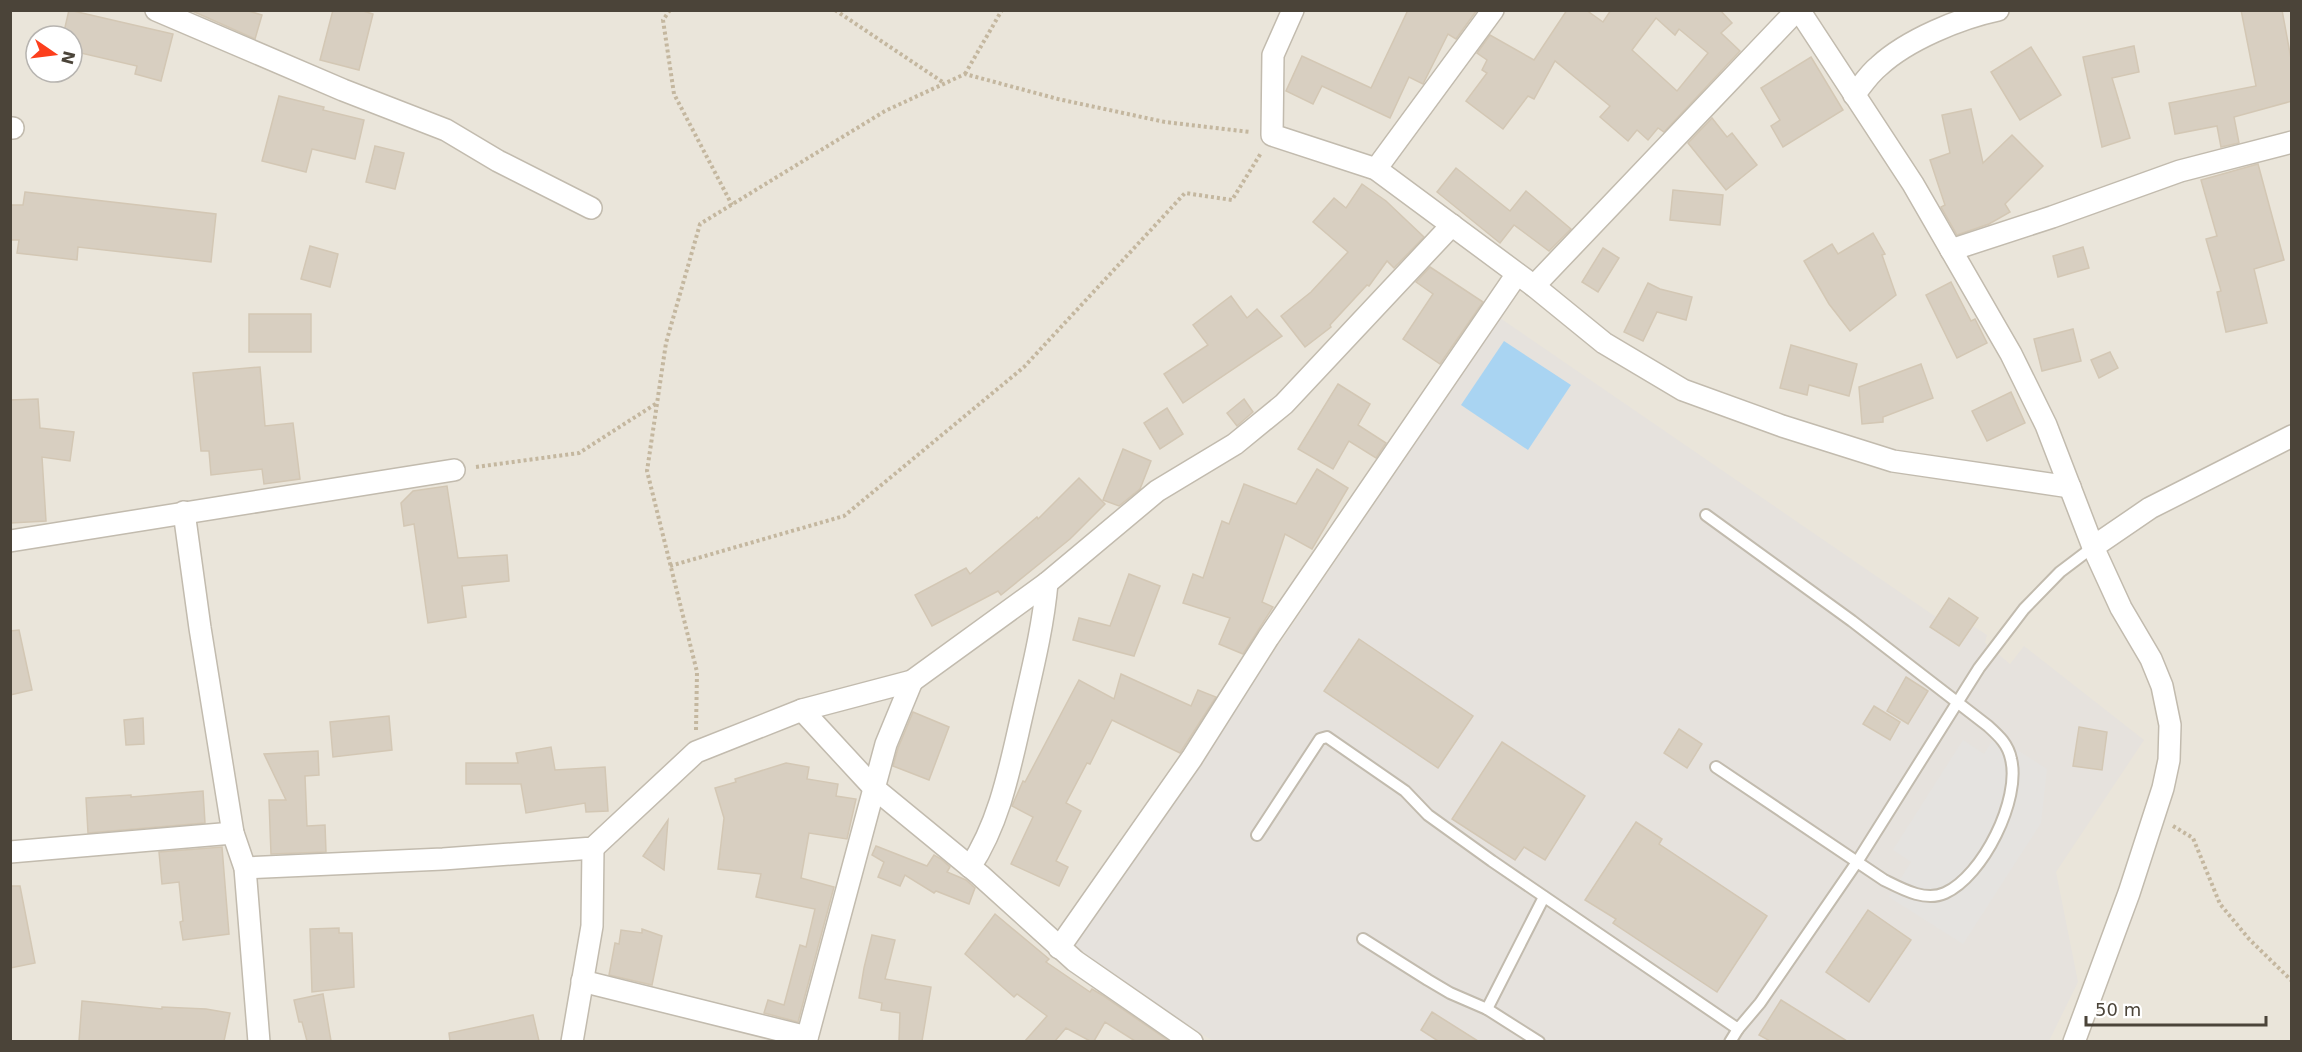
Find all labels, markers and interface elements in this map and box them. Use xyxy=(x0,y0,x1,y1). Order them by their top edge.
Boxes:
north arrow xyxy=(24,24,84,84)
text: N xyxy=(57,49,79,66)
scale bar xyxy=(2086,989,2266,1027)
text: 50 m xyxy=(2095,999,2141,1020)

